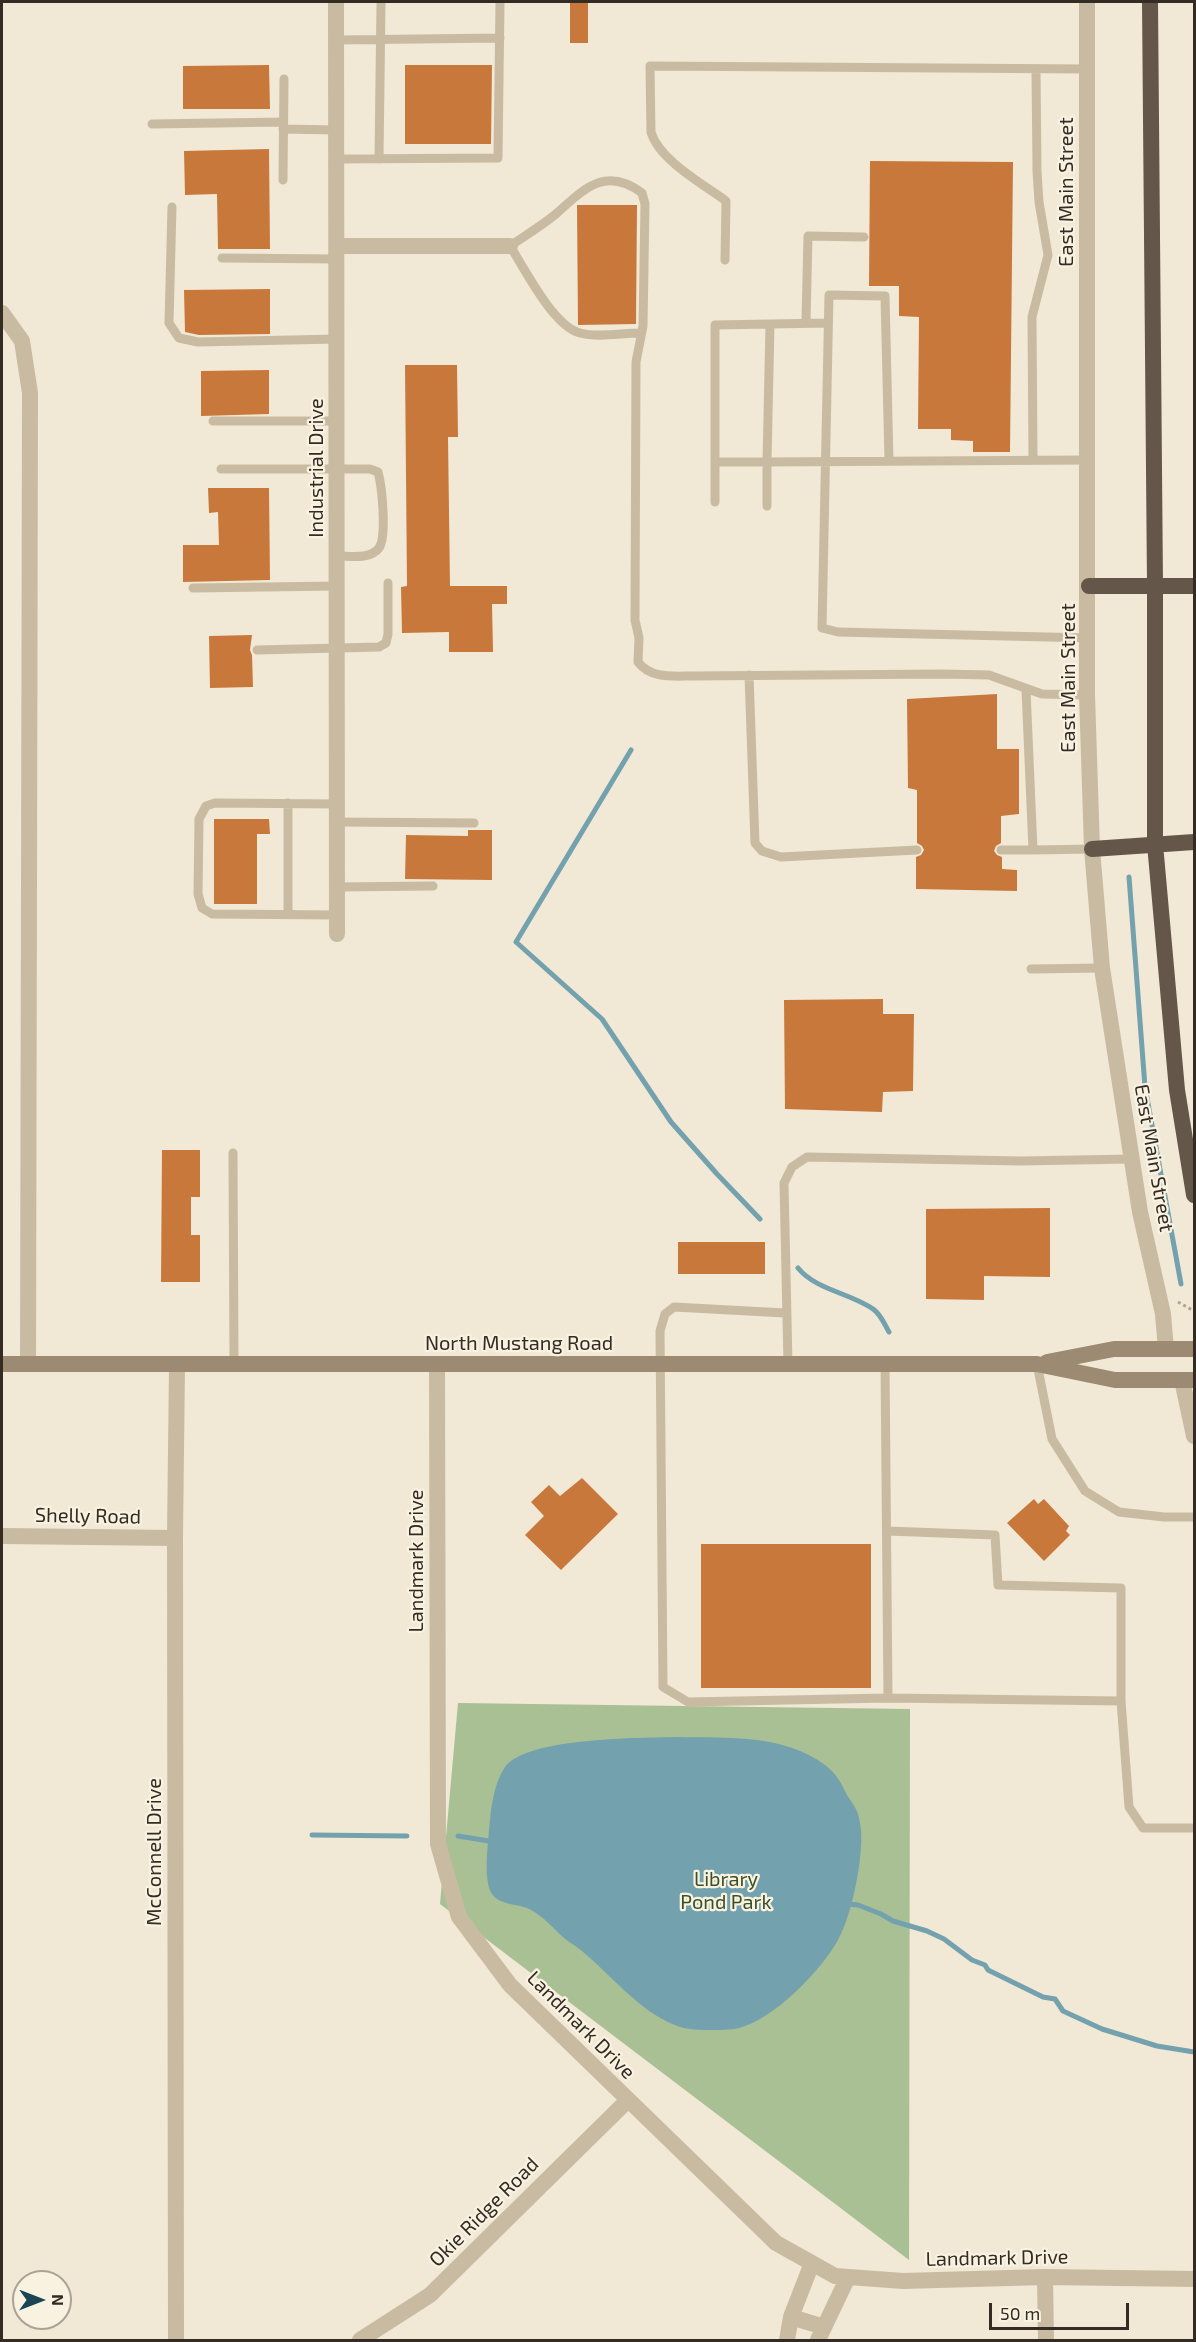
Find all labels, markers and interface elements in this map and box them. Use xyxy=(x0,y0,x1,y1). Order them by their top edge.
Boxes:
street label: East Main Street xyxy=(1054,117,1078,267)
street label: Industrial Drive xyxy=(304,398,328,538)
street label: East Main Street xyxy=(1056,603,1080,753)
street label: East Main Street xyxy=(1129,1082,1179,1234)
street label: North Mustang Road xyxy=(425,1331,613,1355)
street label: Landmark Drive xyxy=(404,1490,428,1632)
street label: Shelly Road xyxy=(35,1503,141,1529)
street label: McConnell Drive xyxy=(142,1778,166,1926)
park label: Library Pond Park xyxy=(680,1867,772,1914)
street label: Landmark Drive xyxy=(522,1966,640,2084)
street label: Okie Ridge Road xyxy=(424,2152,544,2272)
street label: Landmark Drive xyxy=(925,2245,1069,2271)
north arrow xyxy=(12,2270,72,2330)
scale bar xyxy=(992,2291,1132,2329)
text: N xyxy=(49,2294,68,2306)
text: 50 m xyxy=(1000,2302,1040,2324)

